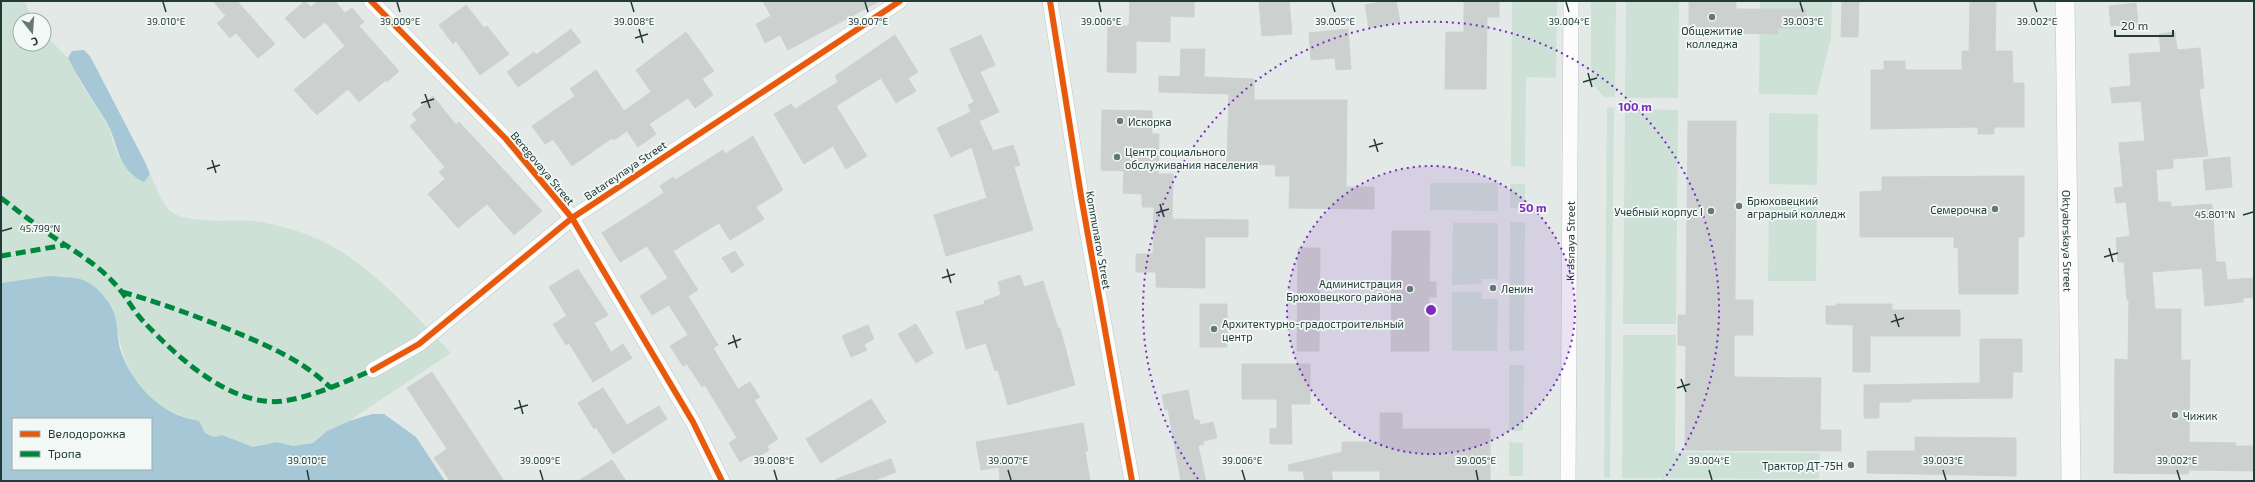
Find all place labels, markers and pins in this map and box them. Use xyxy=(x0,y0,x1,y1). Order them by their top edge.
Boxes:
marker: Общежитие колледжа xyxy=(1707,12,1717,22)
place label: Общежитие колледжа xyxy=(1681,24,1743,50)
place label: Искорка xyxy=(1128,115,1172,128)
marker: Искорка xyxy=(1115,116,1125,126)
place label: Центр социального обслуживания населения xyxy=(1125,145,1258,172)
marker: Центр социального обслуживания населения xyxy=(1112,152,1122,162)
place label: Брюховецкий аграрный колледж xyxy=(1747,194,1846,220)
marker: Брюховецкий аграрный колледж xyxy=(1734,201,1744,211)
place label: Семерочка xyxy=(1930,203,1987,216)
marker: Семерочка xyxy=(1990,204,2000,214)
place label: Учебный корпус I xyxy=(1614,205,1703,219)
marker: Учебный корпус I xyxy=(1706,206,1716,216)
place label: Администрация Брюховецкого района xyxy=(1286,277,1402,303)
place label: Ленин xyxy=(1501,282,1533,295)
marker: Ленин xyxy=(1488,283,1498,293)
marker: Администрация Брюховецкого района xyxy=(1405,284,1415,294)
centre of rings xyxy=(1424,303,1438,317)
place label: Архитектурно-градостроительный центр xyxy=(1222,317,1404,343)
marker: Архитектурно-градостроительный центр xyxy=(1209,324,1219,334)
place label: Чижик xyxy=(2183,409,2217,422)
marker: Чижик xyxy=(2170,410,2180,420)
place label: Трактор ДТ-75Н xyxy=(1762,459,1843,472)
marker: Трактор ДТ-75Н xyxy=(1846,460,1856,470)

